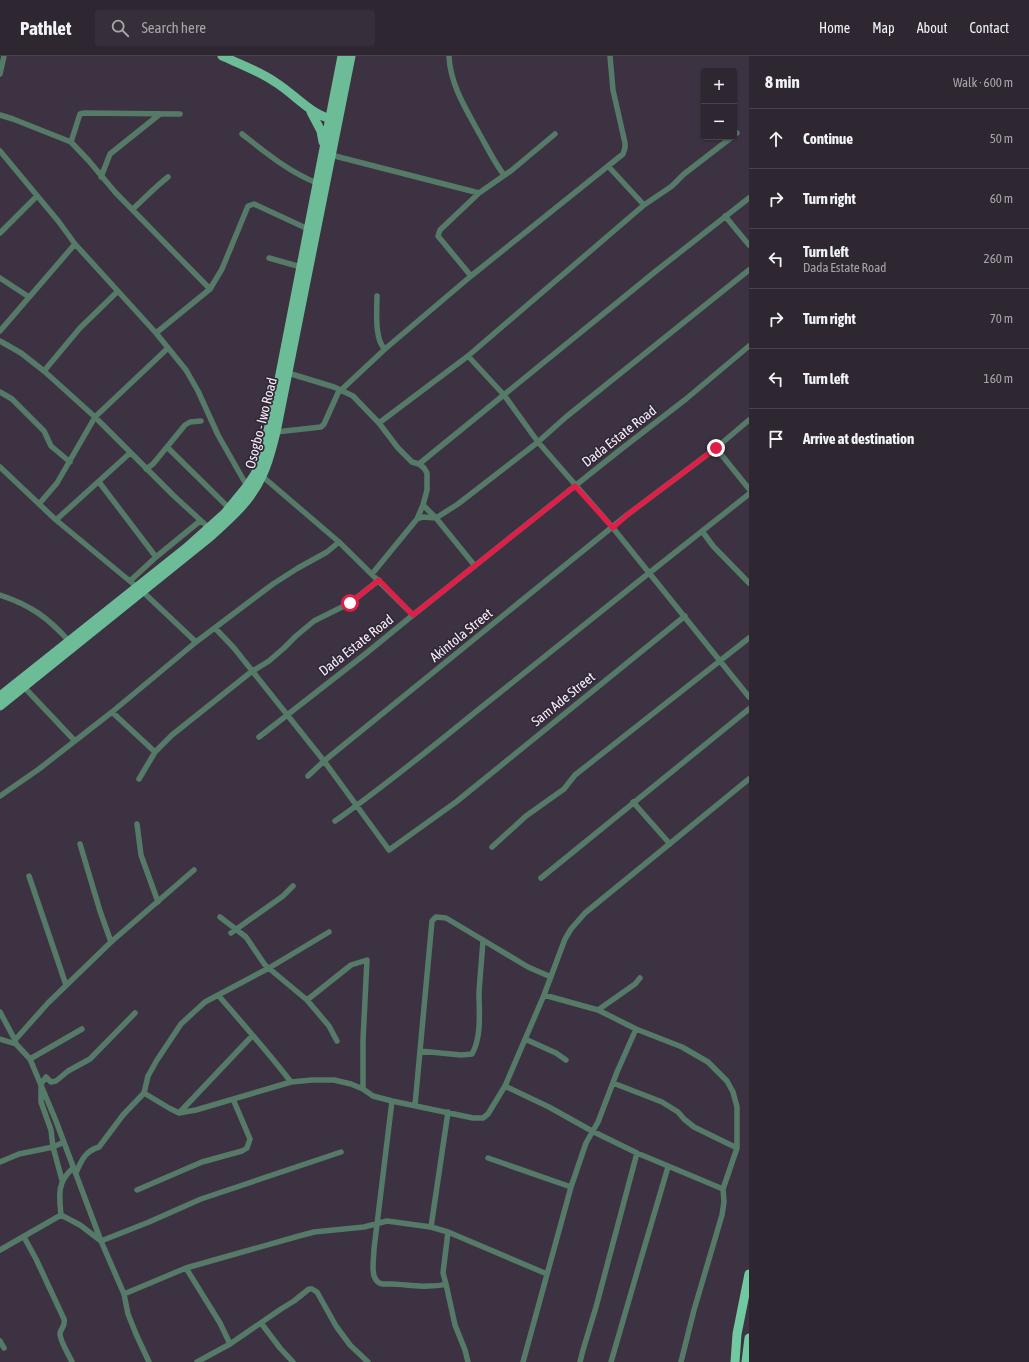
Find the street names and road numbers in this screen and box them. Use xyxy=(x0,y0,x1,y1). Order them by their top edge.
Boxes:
street label: Osogbo - Iwo Road xyxy=(242,376,280,470)
street label: Dada Estate Road xyxy=(579,402,659,470)
street label: Akintola Street xyxy=(426,605,496,665)
street label: Dada Estate Road xyxy=(316,611,396,679)
street label: Sam Ade Street xyxy=(528,669,598,729)

